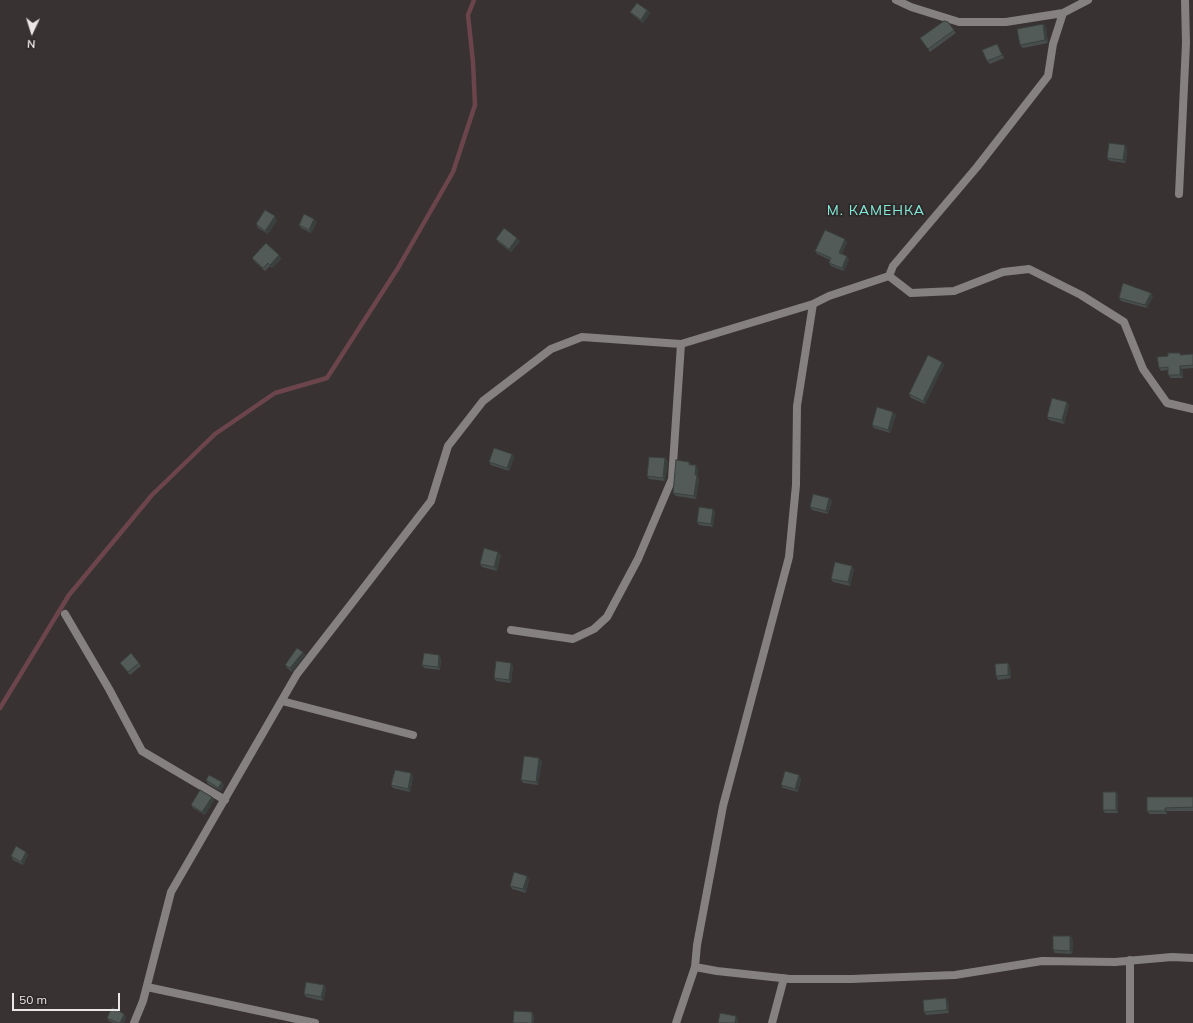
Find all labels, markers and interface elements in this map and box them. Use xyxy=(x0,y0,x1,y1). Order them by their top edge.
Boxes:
north arrow xyxy=(12,12,52,52)
text: N xyxy=(27,37,36,51)
district label: М. КАМЕНКА xyxy=(827,203,925,219)
scale bar xyxy=(14,985,122,1011)
text: 50 m xyxy=(19,992,47,1007)

